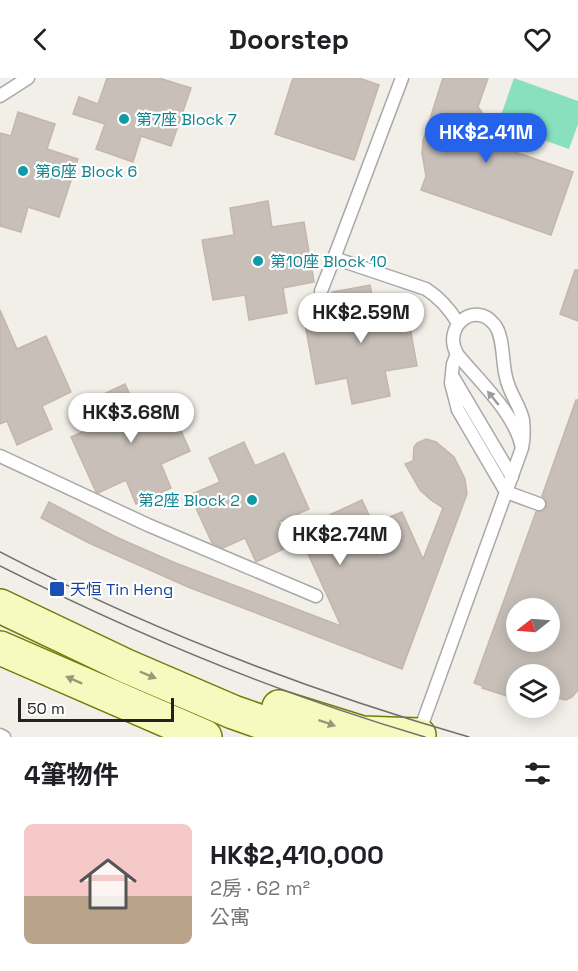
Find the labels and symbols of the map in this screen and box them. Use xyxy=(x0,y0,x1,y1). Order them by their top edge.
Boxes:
place label: 第7座 Block 7 xyxy=(136,109,237,130)
marker: 第7座 Block 7 xyxy=(117,112,131,126)
pin: HK$2.41M xyxy=(424,113,548,164)
place label: 第6座 Block 6 xyxy=(35,161,137,182)
marker: 第6座 Block 6 xyxy=(16,164,30,178)
place label: 第10座 Block 10 xyxy=(270,251,387,272)
marker: 第10座 Block 10 xyxy=(251,254,265,268)
pin: HK$2.59M xyxy=(299,293,423,344)
one-way arrow xyxy=(487,390,500,406)
pin: HK$3.68M xyxy=(69,393,193,444)
place label: 第2座 Block 2 xyxy=(138,490,240,511)
marker: 第2座 Block 2 xyxy=(245,493,259,507)
pin: HK$2.74M xyxy=(278,515,402,566)
place label: 天恒 Tin Heng xyxy=(70,579,173,600)
marker: 天恒 Tin Heng xyxy=(48,580,66,598)
north arrow xyxy=(506,598,560,652)
one-way arrow xyxy=(139,671,157,680)
one-way arrow xyxy=(65,675,83,685)
scale bar xyxy=(18,695,174,722)
one-way arrow xyxy=(318,719,336,729)

